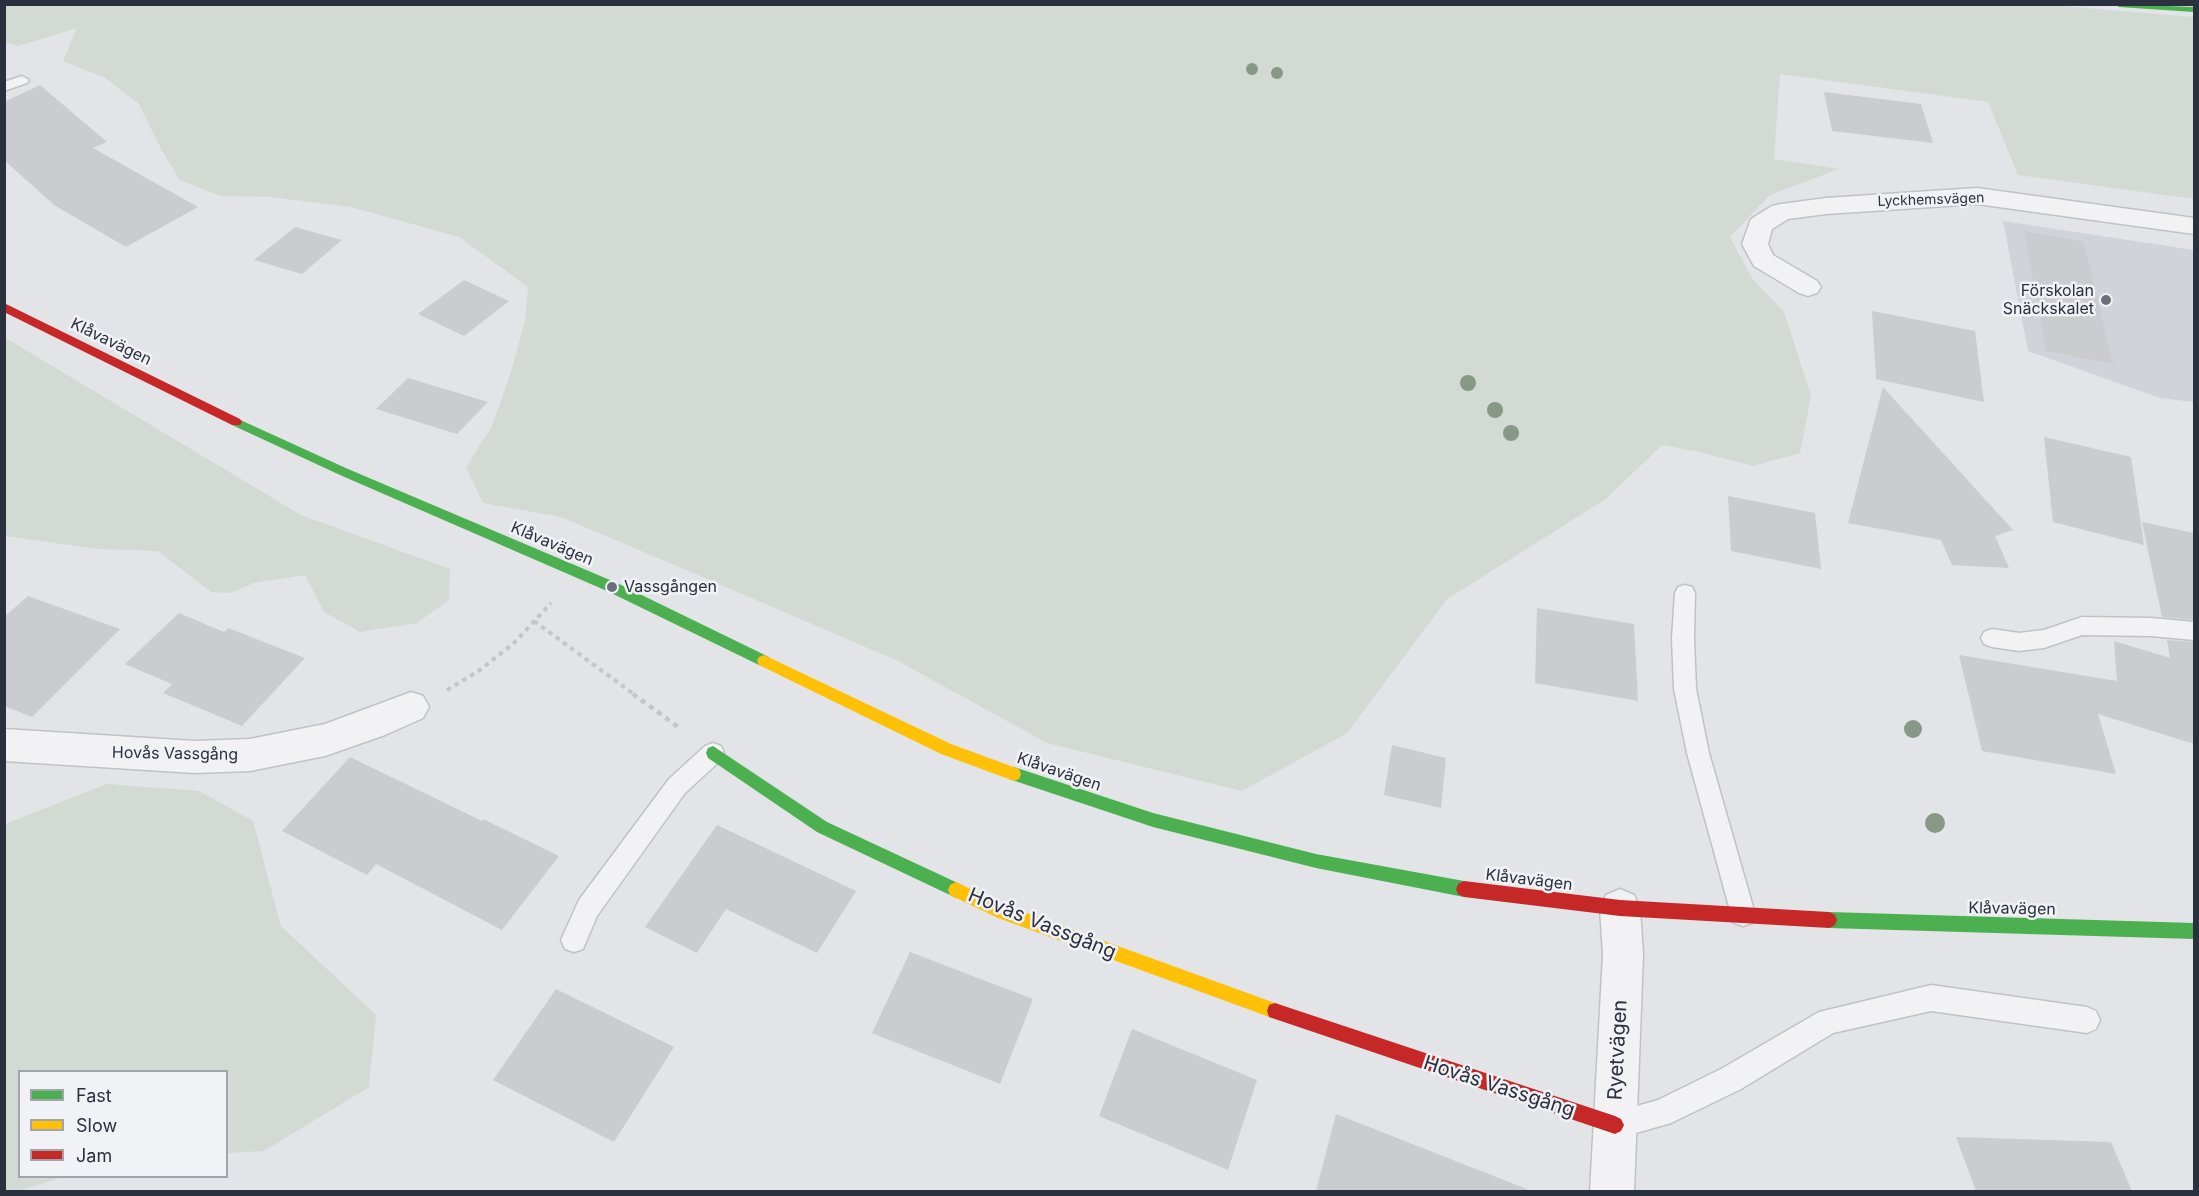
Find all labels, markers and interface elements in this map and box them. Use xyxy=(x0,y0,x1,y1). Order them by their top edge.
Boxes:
street label: Lyckhemsvägen xyxy=(1877,190,1985,210)
place label: Förskolan Snäckskalet xyxy=(2003,281,2094,319)
marker: Förskolan Snäckskalet xyxy=(2099,293,2113,307)
street label: Klåvavägen xyxy=(67,314,155,370)
street label: Klåvavägen xyxy=(508,518,596,570)
place label: Vassgången xyxy=(624,577,717,597)
marker: Vassgången xyxy=(605,580,619,594)
street label: Hovås Vassgång xyxy=(112,743,238,765)
street label: Klåvavägen xyxy=(1014,749,1104,795)
street label: Klåvavägen xyxy=(1484,865,1574,895)
street label: Hovås Vassgång xyxy=(964,883,1120,965)
street label: Klåvavägen xyxy=(1968,899,2056,919)
street label: Ryetvägen xyxy=(1603,999,1633,1101)
street label: Hovås Vassgång xyxy=(1420,1051,1578,1123)
legend xyxy=(18,1070,228,1178)
text: Fast xyxy=(76,1085,112,1106)
text: Slow xyxy=(76,1115,117,1136)
text: Jam xyxy=(76,1145,112,1166)

